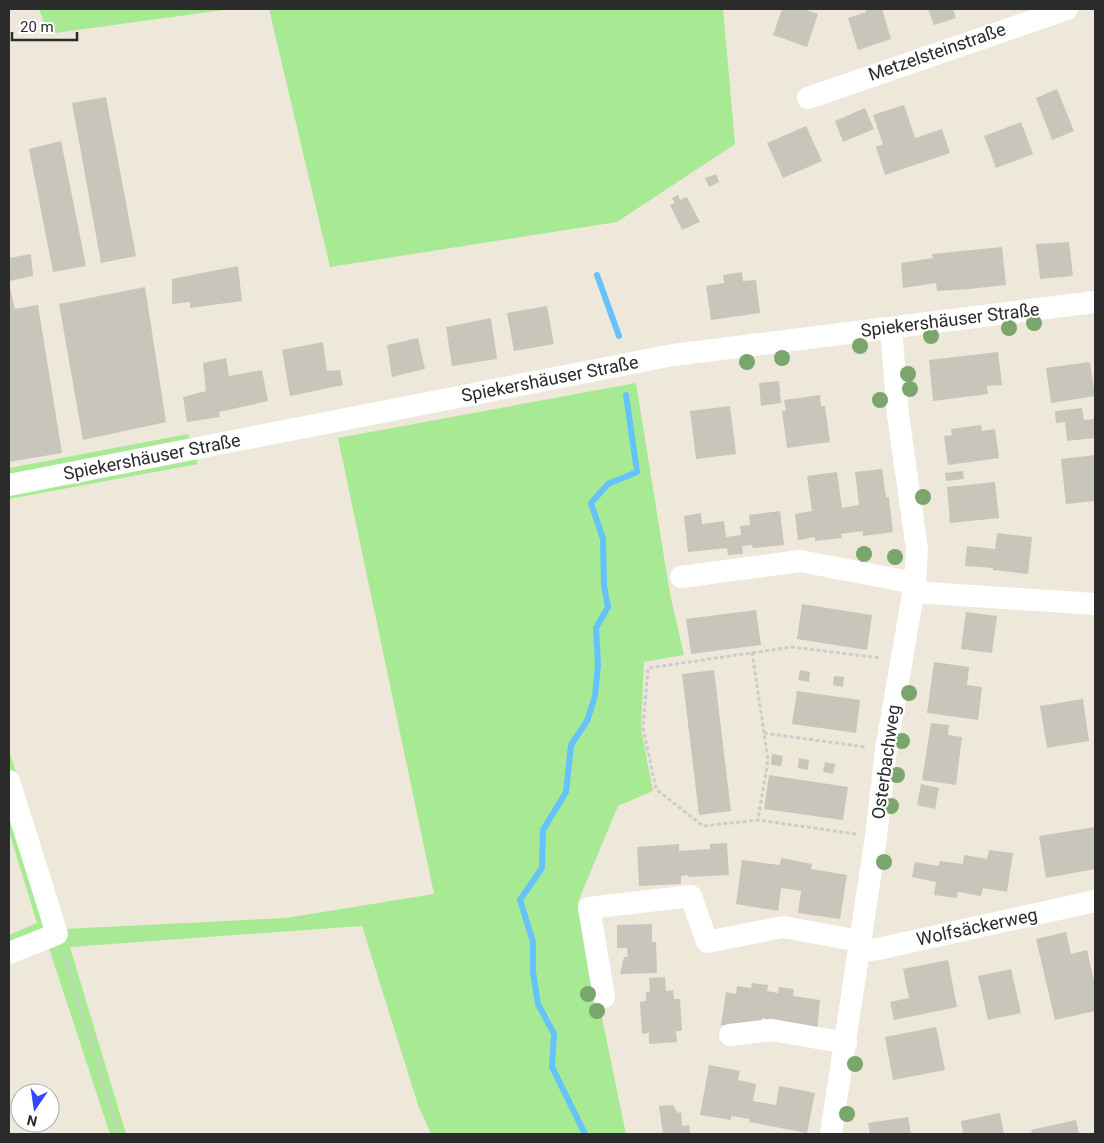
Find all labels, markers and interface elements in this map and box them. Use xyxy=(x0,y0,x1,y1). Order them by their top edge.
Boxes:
scale bar xyxy=(12,10,78,42)
text: 20 m xyxy=(20,18,54,36)
street label: Metzelsteinstraße xyxy=(865,18,1008,85)
street label: Spiekershäuser Straße xyxy=(859,298,1041,341)
street label: Spiekershäuser Straße xyxy=(460,351,640,406)
street label: Spiekershäuser Straße xyxy=(62,429,242,484)
street label: Osterbachweg xyxy=(867,703,904,821)
street label: Wolfsäckerweg xyxy=(915,903,1039,950)
north arrow xyxy=(10,1083,60,1133)
text: N xyxy=(25,1112,39,1130)

